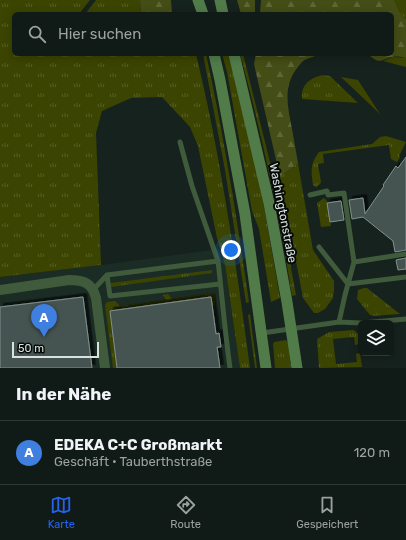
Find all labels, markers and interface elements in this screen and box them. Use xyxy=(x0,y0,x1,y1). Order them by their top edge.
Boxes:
search box xyxy=(12,12,394,56)
icon: search xyxy=(26,23,48,45)
text: Hier suchen xyxy=(58,25,141,43)
street label: Washingtonstraße xyxy=(266,162,300,264)
your location xyxy=(221,240,241,260)
pin: A xyxy=(31,304,57,337)
map controls xyxy=(358,320,394,356)
button: layers xyxy=(358,320,394,356)
scale bar xyxy=(12,340,99,359)
text: 50 m xyxy=(18,342,44,355)
text: In der Nähe xyxy=(16,384,111,404)
text: EDEKA C+C Großmarkt xyxy=(54,436,222,454)
text: A xyxy=(24,445,34,460)
text: 120 m xyxy=(354,445,390,460)
text: Geschäft · Tauberthstraße xyxy=(54,454,212,469)
tab: Karte xyxy=(48,494,75,531)
tab: Route xyxy=(170,494,201,531)
tab: Gespeichert xyxy=(296,494,358,531)

